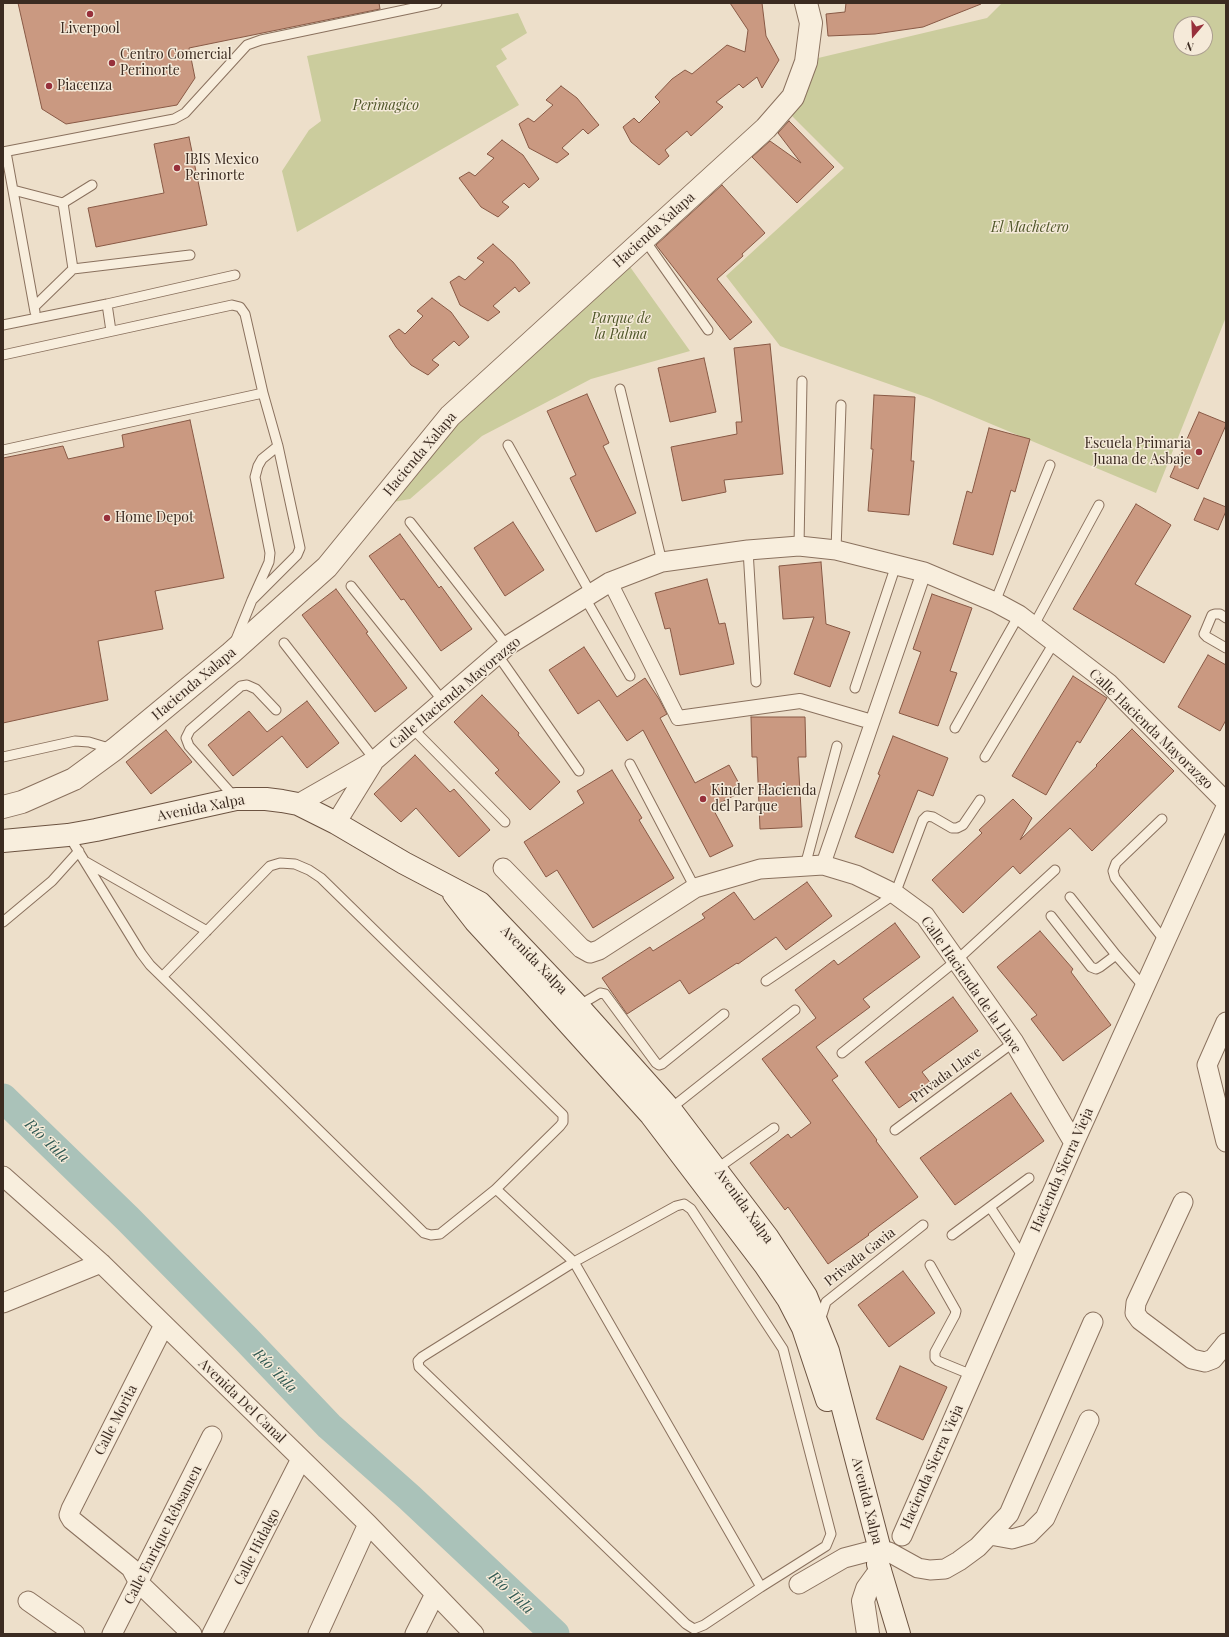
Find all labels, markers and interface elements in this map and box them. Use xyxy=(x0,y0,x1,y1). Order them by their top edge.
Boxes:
marker: Liverpool xyxy=(85,9,95,19)
north arrow xyxy=(1173,16,1213,56)
place label: Liverpool xyxy=(60,21,120,37)
text: N xyxy=(1183,38,1195,55)
place label: Centro Comercial Perinorte xyxy=(120,47,232,80)
marker: Centro Comercial Perinorte xyxy=(107,58,117,68)
place label: Piacenza xyxy=(57,78,112,94)
marker: Piacenza xyxy=(44,81,54,91)
park label: Perimagico xyxy=(353,98,419,114)
place label: IBIS Mexico Perinorte xyxy=(185,152,259,184)
marker: IBIS Mexico Perinorte xyxy=(172,163,182,173)
street label: Hacienda Xalapa xyxy=(610,189,698,271)
park label: El Machetero xyxy=(991,220,1069,236)
park label: Parque de la Palma xyxy=(591,311,651,344)
street label: Hacienda Xalapa xyxy=(380,409,460,499)
place label: Escuela Primaria Juana de Asbaje xyxy=(1085,436,1191,468)
marker: Escuela Primaria Juana de Asbaje xyxy=(1194,447,1204,457)
place label: Home Depot xyxy=(115,510,194,526)
marker: Home Depot xyxy=(102,513,112,523)
street label: Calle Hacienda Mayorazgo xyxy=(386,633,524,753)
street label: Hacienda Xalapa xyxy=(149,644,239,724)
street label: Calle Hacienda Mayorazgo xyxy=(1086,665,1216,793)
place label: Kinder Hacienda del Parque xyxy=(711,783,817,816)
street label: Avenida Xalpa xyxy=(156,791,246,825)
marker: Kinder Hacienda del Parque xyxy=(698,794,708,804)
street label: Calle Hacienda de la Llave xyxy=(917,913,1025,1057)
street label: Avenida Xalpa xyxy=(497,922,571,998)
street label: Privada Llave xyxy=(907,1044,985,1106)
street label: Hacienda Sierra Vieja xyxy=(1027,1105,1097,1235)
water label: Río Tula xyxy=(21,1115,73,1167)
street label: Avenida Xalpa xyxy=(711,1165,777,1247)
street label: Privada Gavia xyxy=(821,1224,899,1290)
water label: Río Tula xyxy=(249,1345,301,1397)
street label: Avenida Del Canal xyxy=(195,1355,289,1447)
street label: Calle Morita xyxy=(91,1382,141,1458)
street label: Hacienda Sierra Vieja xyxy=(897,1402,967,1532)
street label: Avenida Xalpa xyxy=(848,1456,886,1546)
street label: Calle Enrique Rébsamen xyxy=(121,1463,205,1607)
street label: Calle Hidalgo xyxy=(230,1506,284,1588)
water label: Río Tula xyxy=(485,1568,537,1618)

